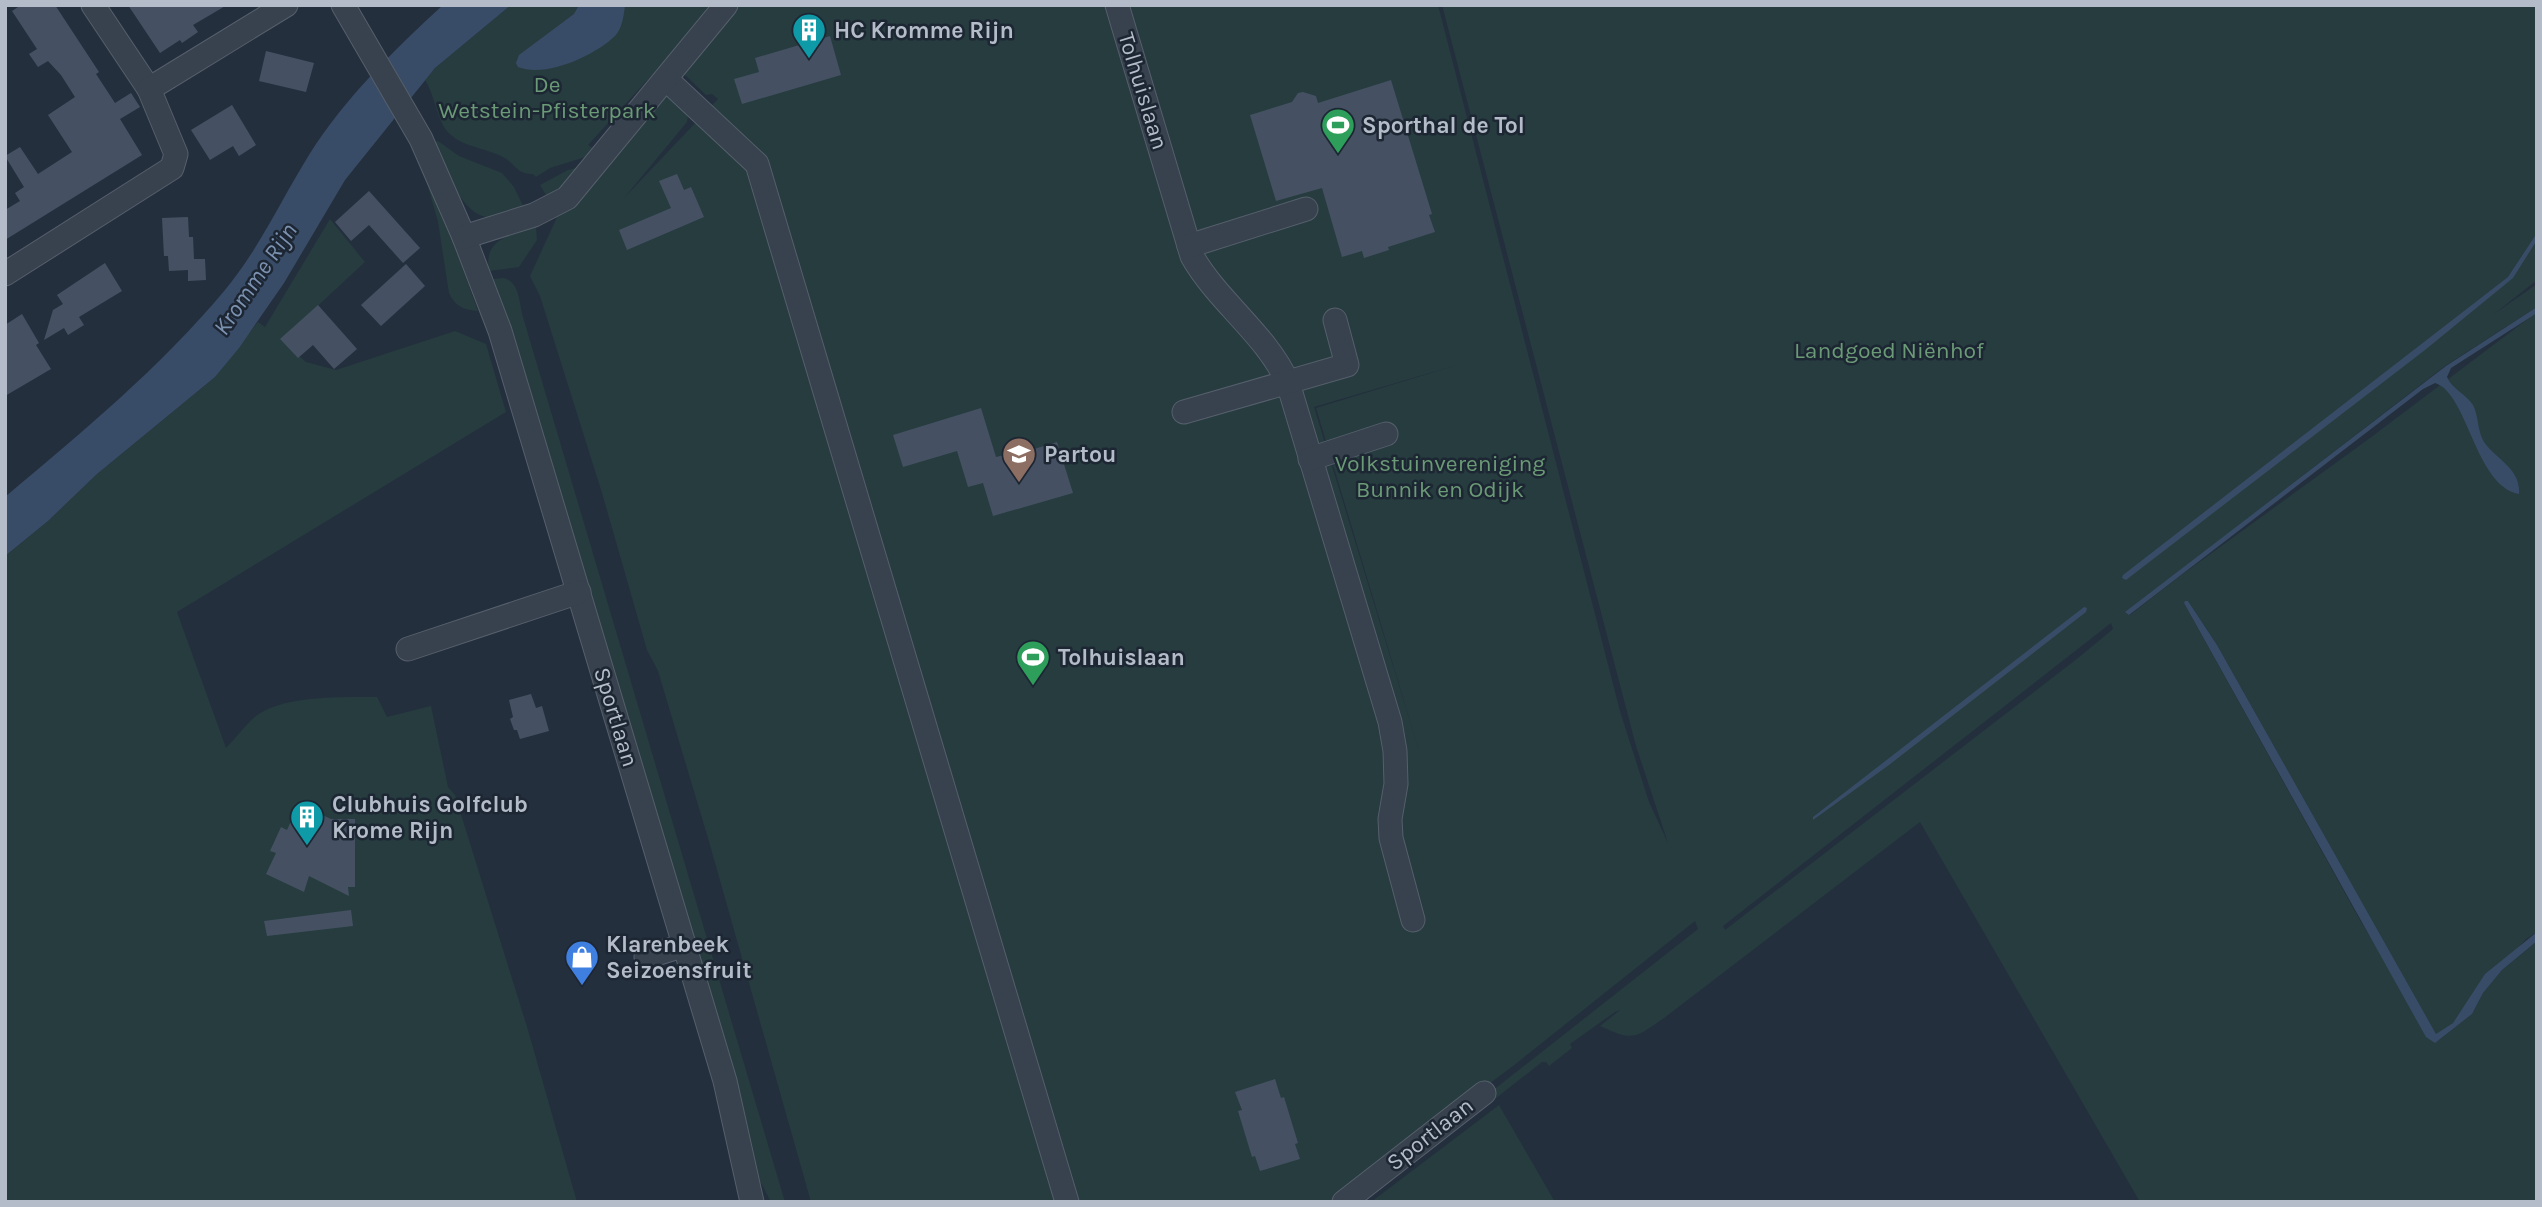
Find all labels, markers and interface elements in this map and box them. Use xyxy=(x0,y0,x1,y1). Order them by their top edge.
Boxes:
building icon: HC Kromme Rijn xyxy=(790,11,828,60)
place label: HC Kromme Rijn xyxy=(834,17,1014,44)
street label: Tolhuislaan xyxy=(1112,29,1174,153)
park label: De Wetstein-Pfisterpark xyxy=(438,71,656,124)
sports icon: Sporthal de Tol xyxy=(1319,106,1357,155)
place label: Sporthal de Tol xyxy=(1362,112,1525,139)
water label: Kromme Rijn xyxy=(207,218,303,340)
park label: Landgoed Niënhof xyxy=(1794,337,1984,364)
school or university icon: Partou xyxy=(1000,435,1038,484)
place label: Partou xyxy=(1044,441,1116,468)
park label: Volkstuinvereniging Bunnik en Odijk xyxy=(1335,450,1545,503)
sports icon: Tolhuislaan xyxy=(1014,638,1052,687)
place label: Tolhuislaan xyxy=(1058,644,1185,671)
street label: Sportlaan xyxy=(588,664,644,770)
place label: Clubhuis Golfclub Krome Rijn xyxy=(332,791,528,844)
building icon: Clubhuis Golfclub Krome Rijn xyxy=(288,798,326,847)
place label: Klarenbeek Seizoensfruit xyxy=(606,931,752,984)
shop icon: Klarenbeek Seizoensfruit xyxy=(563,938,601,987)
street label: Sportlaan xyxy=(1381,1092,1479,1176)

